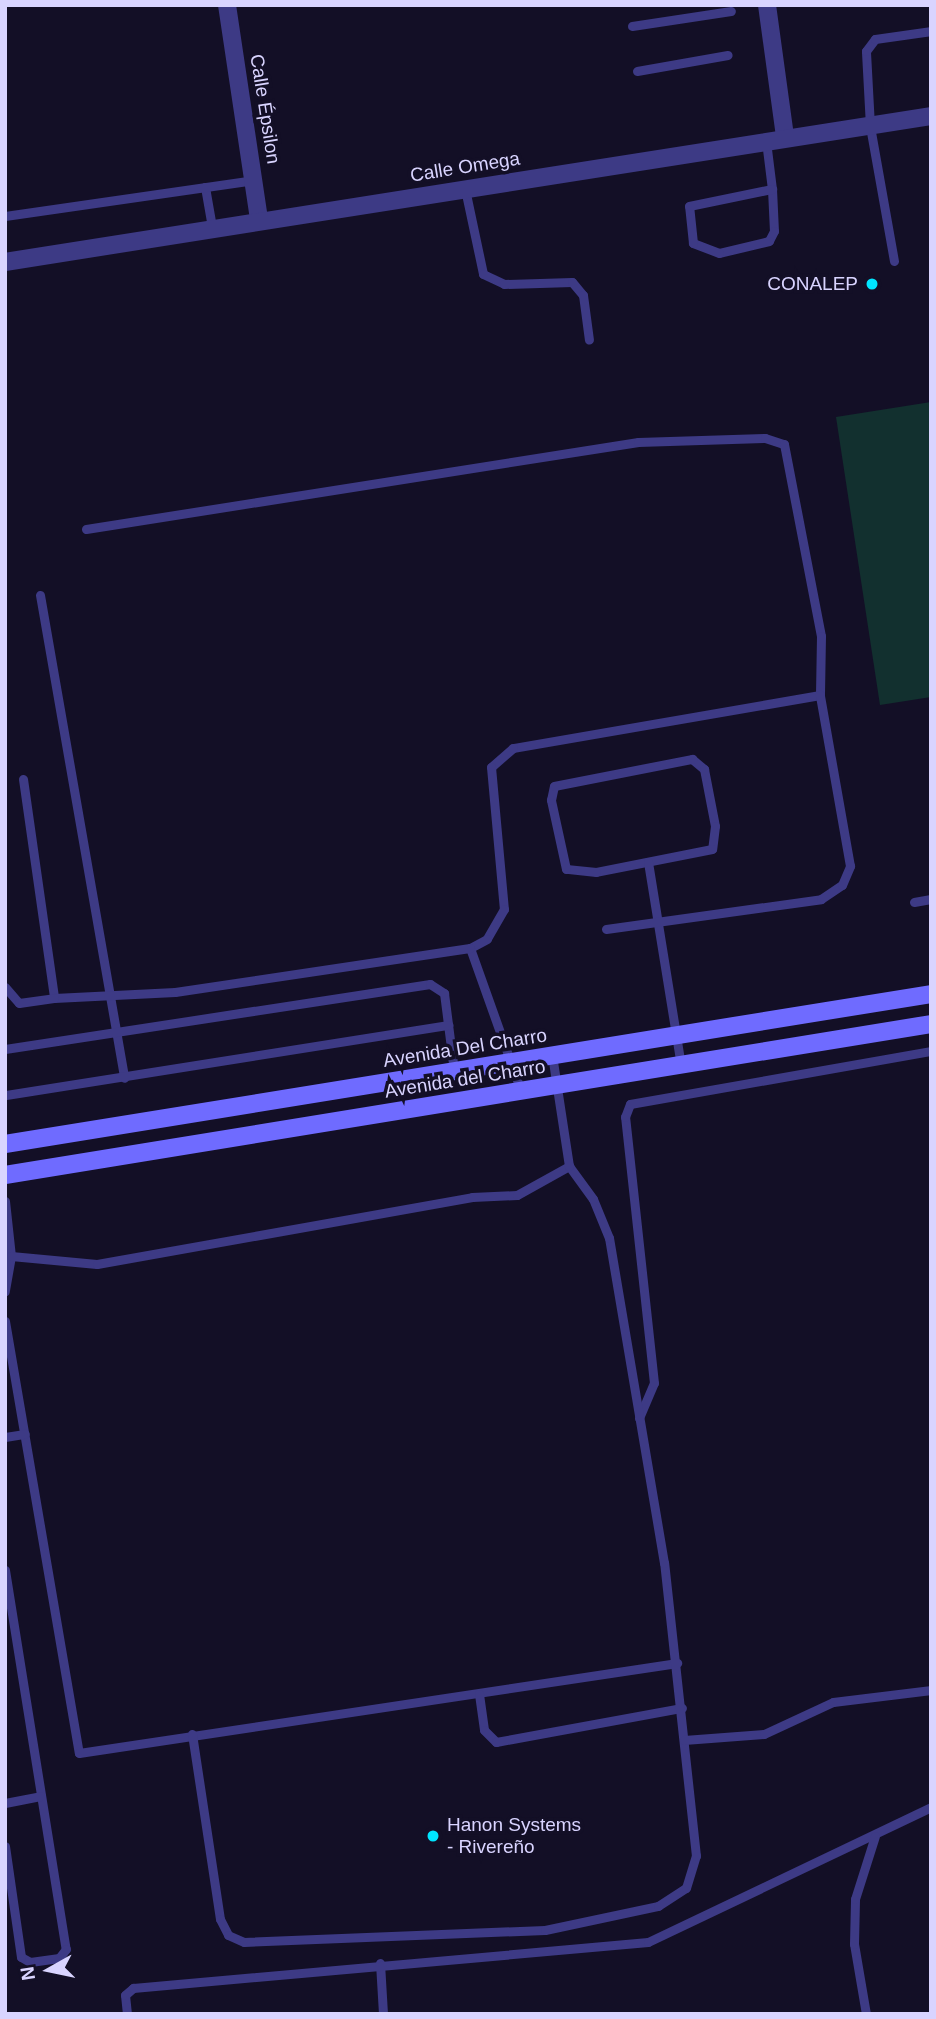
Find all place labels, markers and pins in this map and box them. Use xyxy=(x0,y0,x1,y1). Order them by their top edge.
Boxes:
place label: CONALEP xyxy=(767,273,858,295)
marker: CONALEP xyxy=(864,276,880,292)
place label: Hanon Systems - Rivereño xyxy=(447,1814,581,1858)
marker: Hanon Systems - Rivereño xyxy=(425,1828,441,1844)

